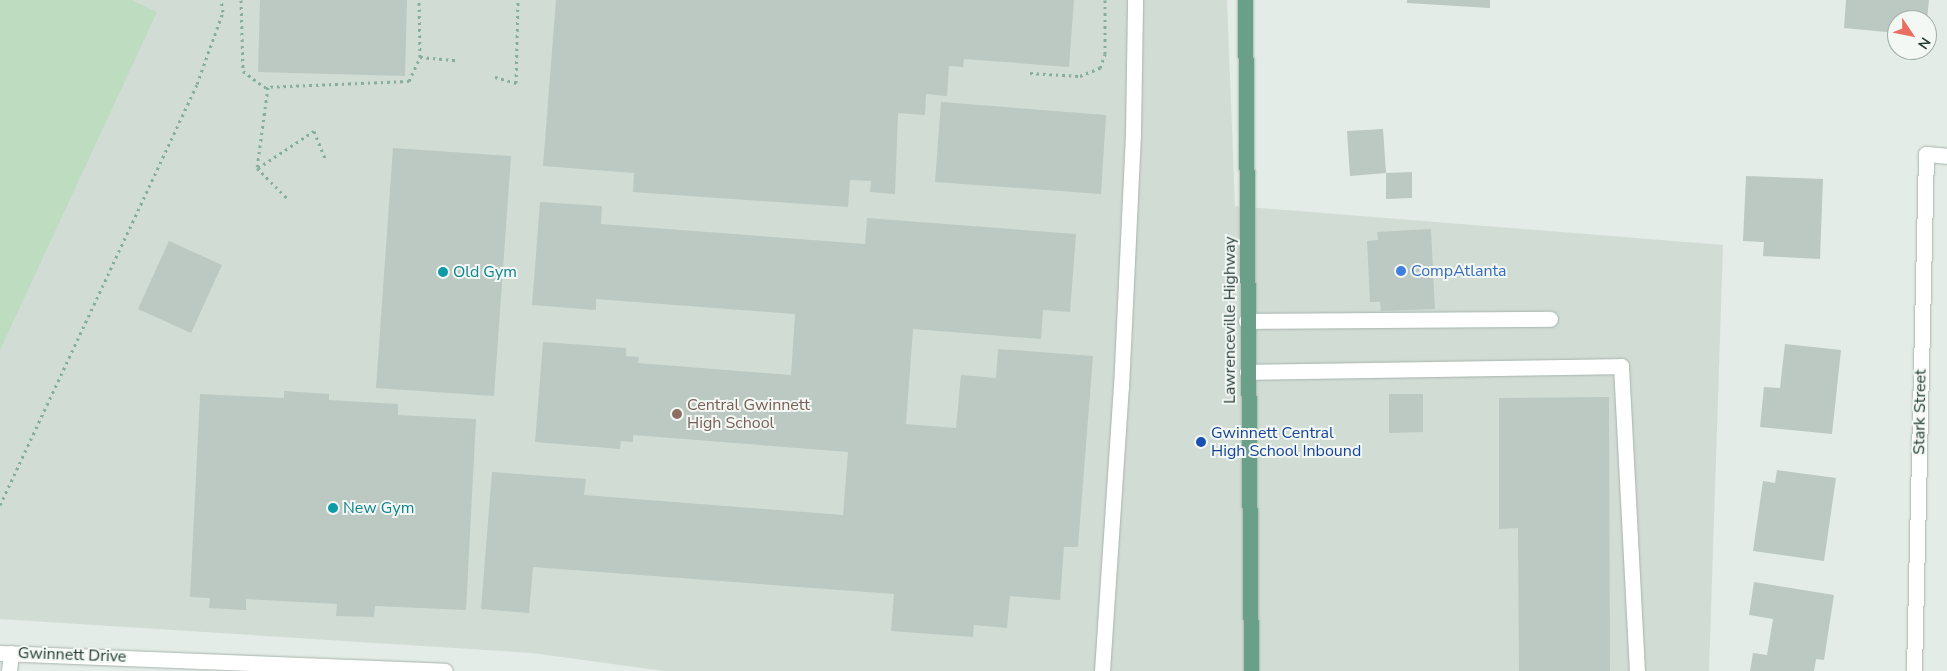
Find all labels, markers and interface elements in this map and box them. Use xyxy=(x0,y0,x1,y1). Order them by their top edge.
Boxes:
north arrow xyxy=(1887,10,1937,60)
text: N xyxy=(1913,33,1935,53)
street label: Lawrenceville Highway xyxy=(1220,236,1240,404)
place label: CompAtlanta xyxy=(1411,261,1507,281)
place label: Old Gym xyxy=(453,262,517,282)
marker: CompAtlanta xyxy=(1395,265,1407,277)
marker: Old Gym xyxy=(437,266,449,278)
street label: Stark Street xyxy=(1910,369,1930,455)
place label: Central Gwinnett High School xyxy=(687,395,810,433)
marker: Central Gwinnett High School xyxy=(671,408,683,420)
place label: Gwinnett Central High School Inbound xyxy=(1211,423,1361,461)
marker: Gwinnett Central High School Inbound xyxy=(1195,436,1207,448)
place label: New Gym xyxy=(343,498,414,518)
marker: New Gym xyxy=(327,502,339,514)
street label: Gwinnett Drive xyxy=(17,644,127,666)

